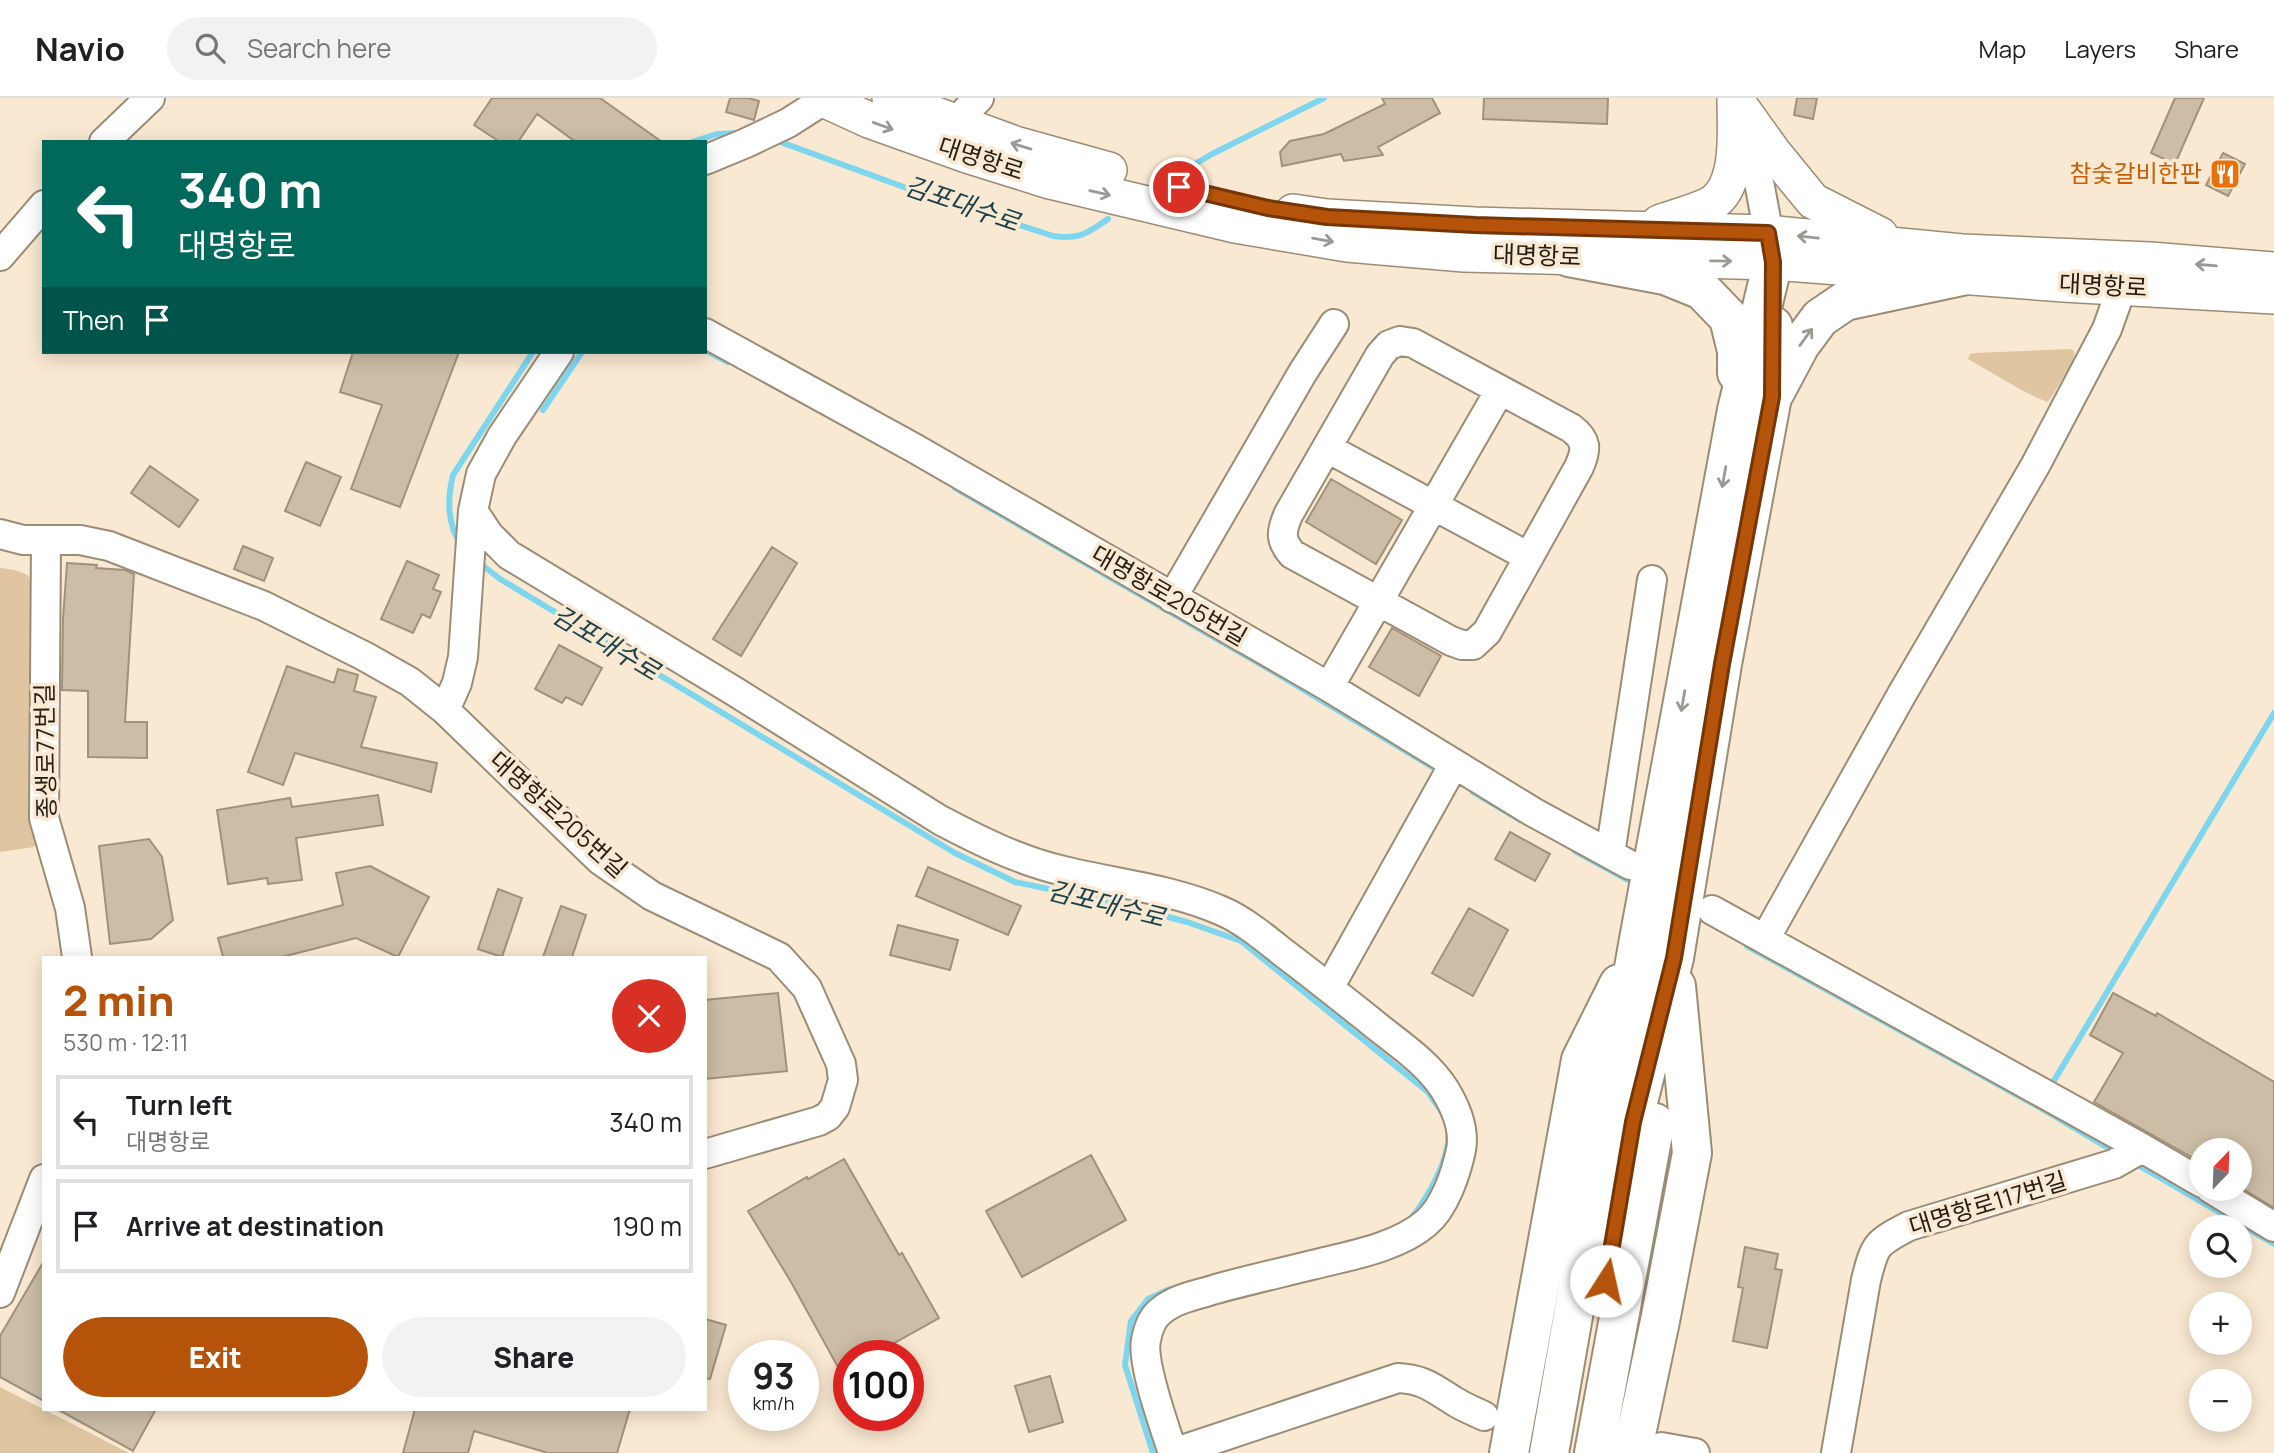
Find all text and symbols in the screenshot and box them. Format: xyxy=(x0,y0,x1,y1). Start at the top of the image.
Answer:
search box xyxy=(167,17,657,80)
text: Navio xyxy=(35,26,125,71)
icon: search xyxy=(191,29,229,67)
text: Search here xyxy=(247,30,391,66)
text: Map xyxy=(1979,32,2026,65)
text: Layers xyxy=(2064,32,2136,65)
text: Share xyxy=(2174,32,2239,65)
one-way arrow xyxy=(872,120,894,133)
street label: 대명항로 xyxy=(934,128,1029,187)
one-way arrow xyxy=(1010,138,1032,151)
text: 340 m xyxy=(178,156,322,223)
place label: 참숯갈비한판 xyxy=(2070,156,2202,189)
pin xyxy=(1149,157,1209,217)
restaurant icon: 참숯갈비한판 xyxy=(2208,157,2242,191)
water label: 김포대수로 xyxy=(900,167,1026,240)
icon: left xyxy=(63,168,154,259)
icon: arrive xyxy=(1160,168,1198,206)
one-way arrow xyxy=(1088,187,1111,200)
text: 대명항로 xyxy=(178,223,296,267)
one-way arrow xyxy=(1797,230,1820,243)
one-way arrow xyxy=(1311,234,1334,247)
street label: 대명항로 xyxy=(1492,236,1582,273)
one-way arrow xyxy=(1709,254,1732,267)
one-way arrow xyxy=(2195,258,2218,271)
street label: 대명항로 xyxy=(2058,266,2148,303)
icon: arrive xyxy=(138,301,176,339)
text: Then xyxy=(63,302,124,338)
one-way arrow xyxy=(1798,328,1813,347)
one-way arrow xyxy=(1717,465,1731,488)
street label: 대명항로205번길 xyxy=(1086,537,1254,653)
water label: 김포대수로 xyxy=(546,596,668,689)
street label: 종생로77번길 xyxy=(27,683,62,819)
one-way arrow xyxy=(1676,689,1689,712)
street label: 대명항로205번길 xyxy=(483,743,635,885)
water label: 김포대수로 xyxy=(1044,871,1170,935)
text: 2 min xyxy=(63,971,174,1029)
button: close xyxy=(612,979,686,1053)
text: 530 m · 12:11 xyxy=(63,1026,188,1058)
text: Turn left xyxy=(126,1087,233,1123)
icon: left xyxy=(67,1103,105,1141)
text: 340 m xyxy=(609,1104,682,1140)
text: 대명항로 xyxy=(126,1125,211,1157)
north arrow xyxy=(2189,1138,2252,1200)
map controls xyxy=(2189,1138,2252,1432)
street label: 대명항로117번길 xyxy=(1905,1163,2070,1242)
icon: arrive xyxy=(67,1207,105,1245)
text: Arrive at destination xyxy=(126,1208,384,1244)
text: 190 m xyxy=(613,1208,682,1244)
button: search xyxy=(2189,1215,2252,1278)
position arrow xyxy=(1569,1244,1643,1318)
button: + xyxy=(2189,1292,2252,1355)
button: Exit xyxy=(63,1317,368,1397)
button: Share xyxy=(382,1317,686,1397)
speed limit sign: 100 xyxy=(833,1340,924,1431)
text: 93 xyxy=(752,1352,795,1400)
button: − xyxy=(2189,1369,2252,1432)
text: km/h xyxy=(753,1391,794,1415)

